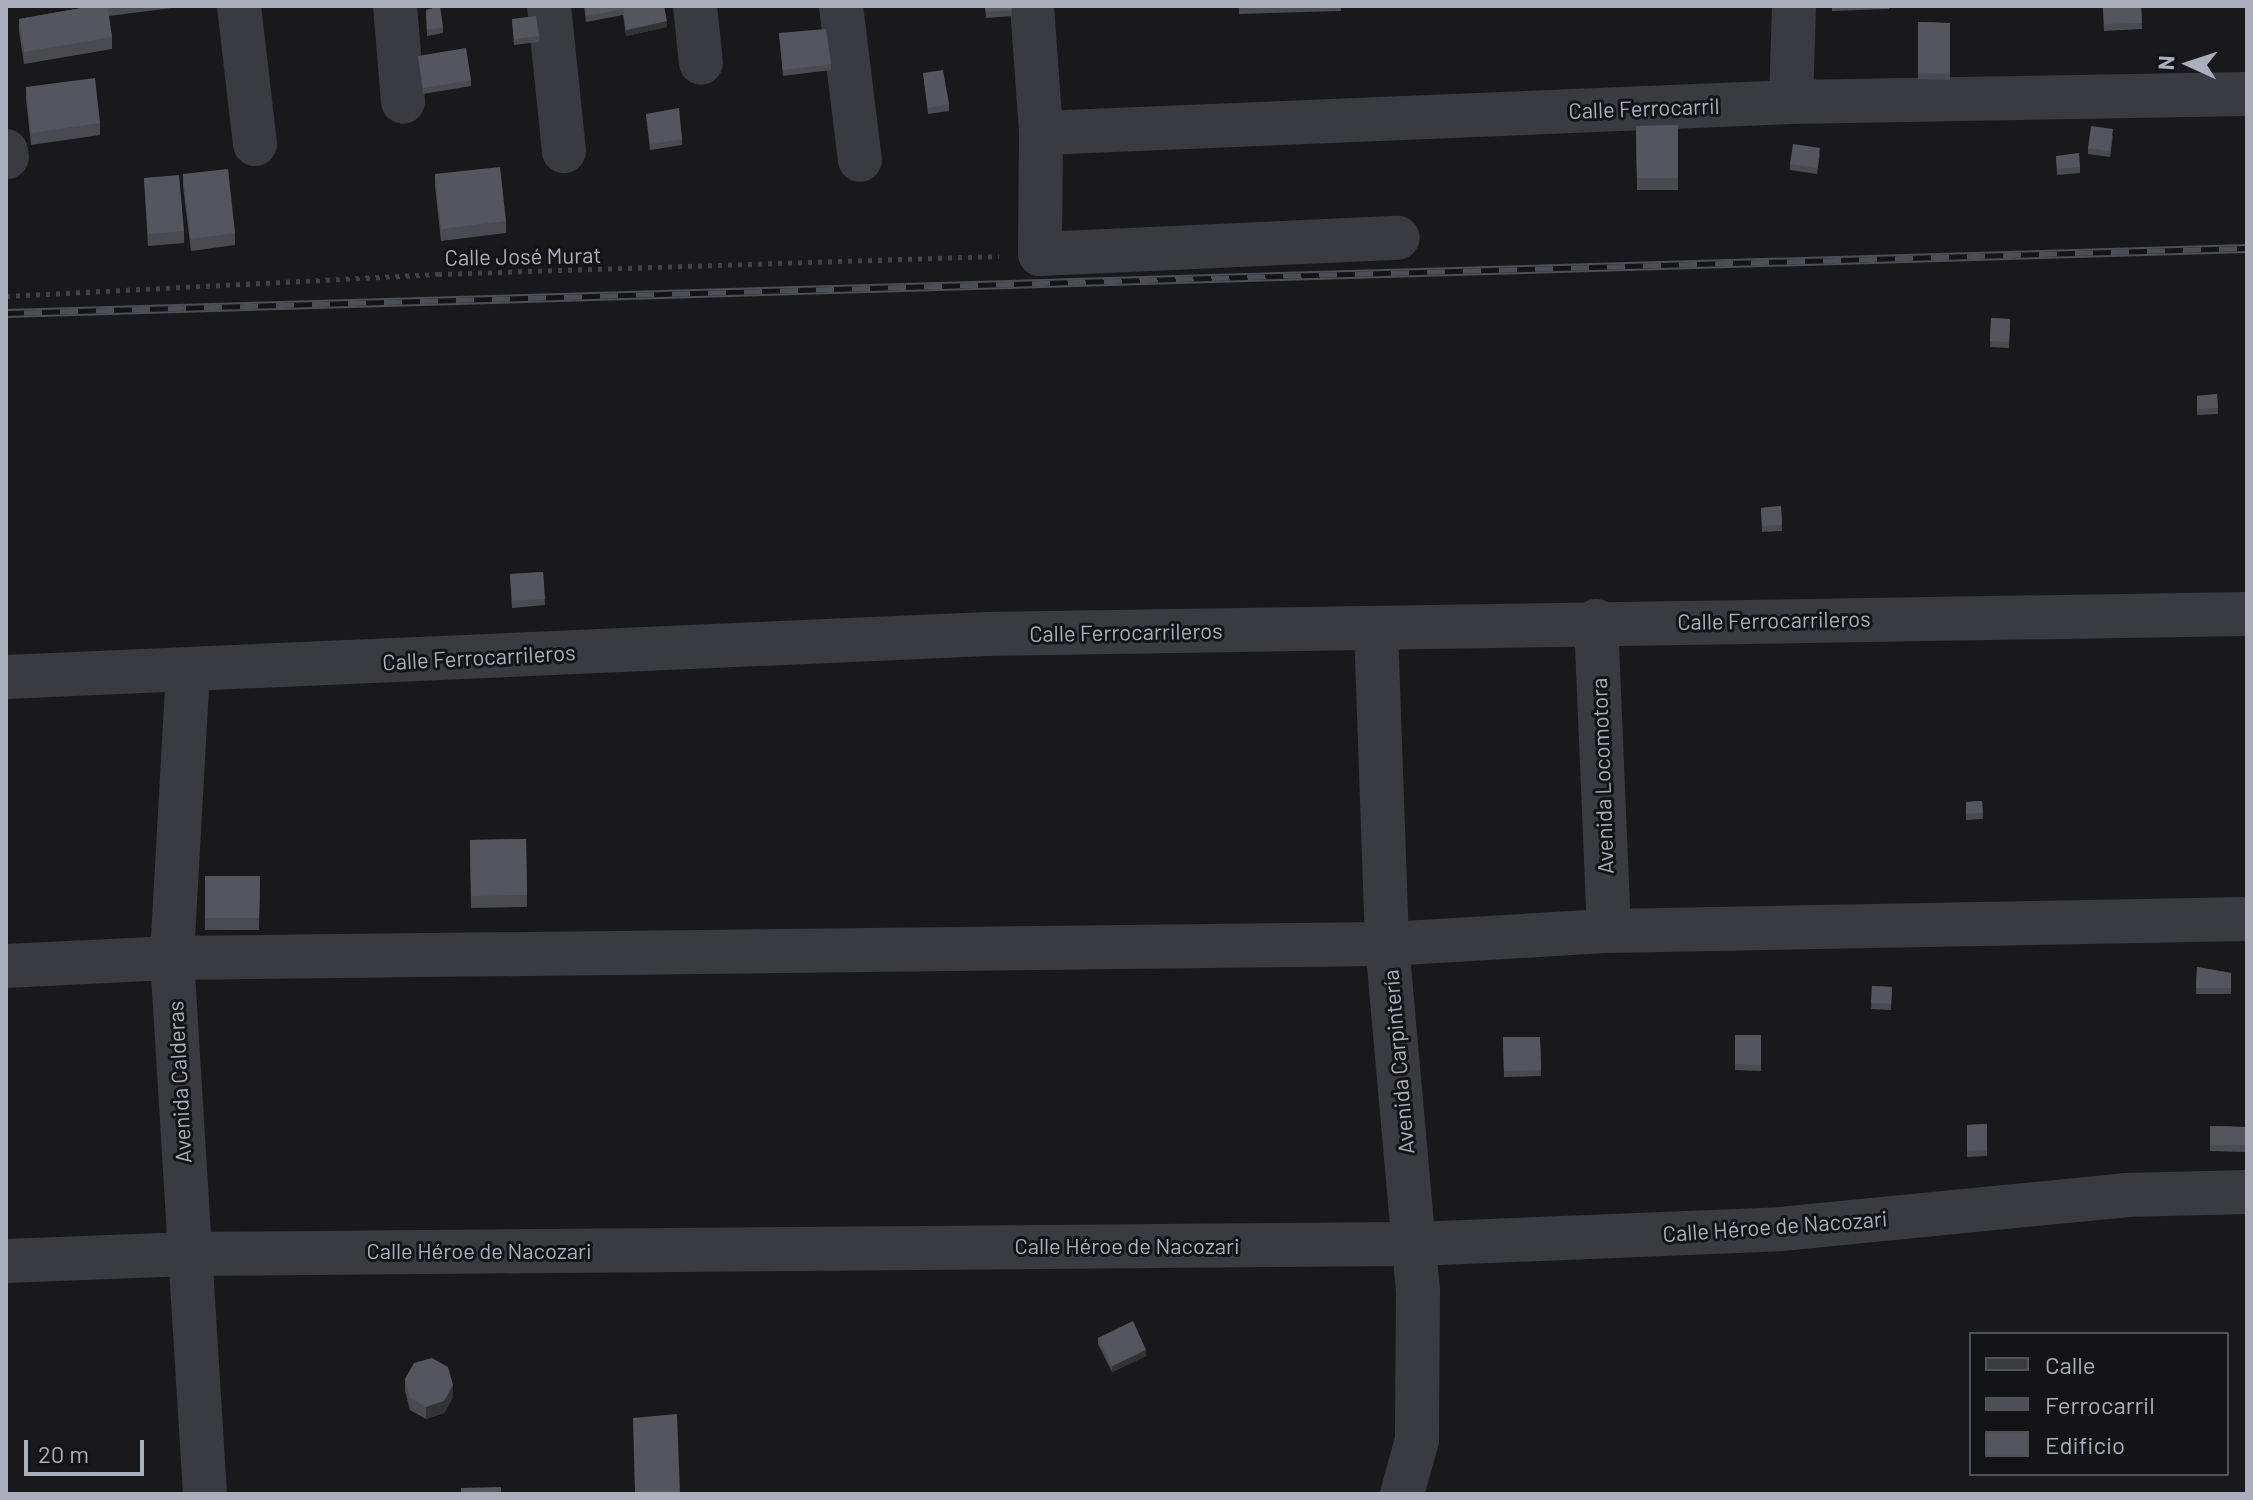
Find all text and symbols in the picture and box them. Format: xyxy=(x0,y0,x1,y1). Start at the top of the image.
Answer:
north arrow xyxy=(2149,24,2229,104)
text: N xyxy=(2152,55,2178,71)
street label: Calle Ferrocarril xyxy=(1568,92,1720,124)
street label: Calle José Murat xyxy=(444,241,602,271)
street label: Calle Ferrocarrileros xyxy=(1677,605,1871,635)
street label: Calle Ferrocarrileros xyxy=(1029,617,1223,647)
street label: Calle Ferrocarrileros xyxy=(382,639,576,675)
street label: Avenida Locomotora xyxy=(1585,677,1619,875)
street label: Avenida Carpintería xyxy=(1377,969,1419,1155)
street label: Avenida Calderas xyxy=(162,1000,196,1164)
street label: Calle Héroe de Nacozari xyxy=(1662,1205,1888,1247)
street label: Calle Héroe de Nacozari xyxy=(1014,1233,1240,1259)
street label: Calle Héroe de Nacozari xyxy=(366,1238,592,1264)
legend xyxy=(1969,1332,2229,1476)
text: Calle xyxy=(2045,1350,2096,1379)
text: Ferrocarril xyxy=(2045,1390,2155,1419)
scale bar xyxy=(28,1424,148,1474)
text: Edificio xyxy=(2045,1430,2125,1459)
text: 20 m xyxy=(38,1439,89,1468)

